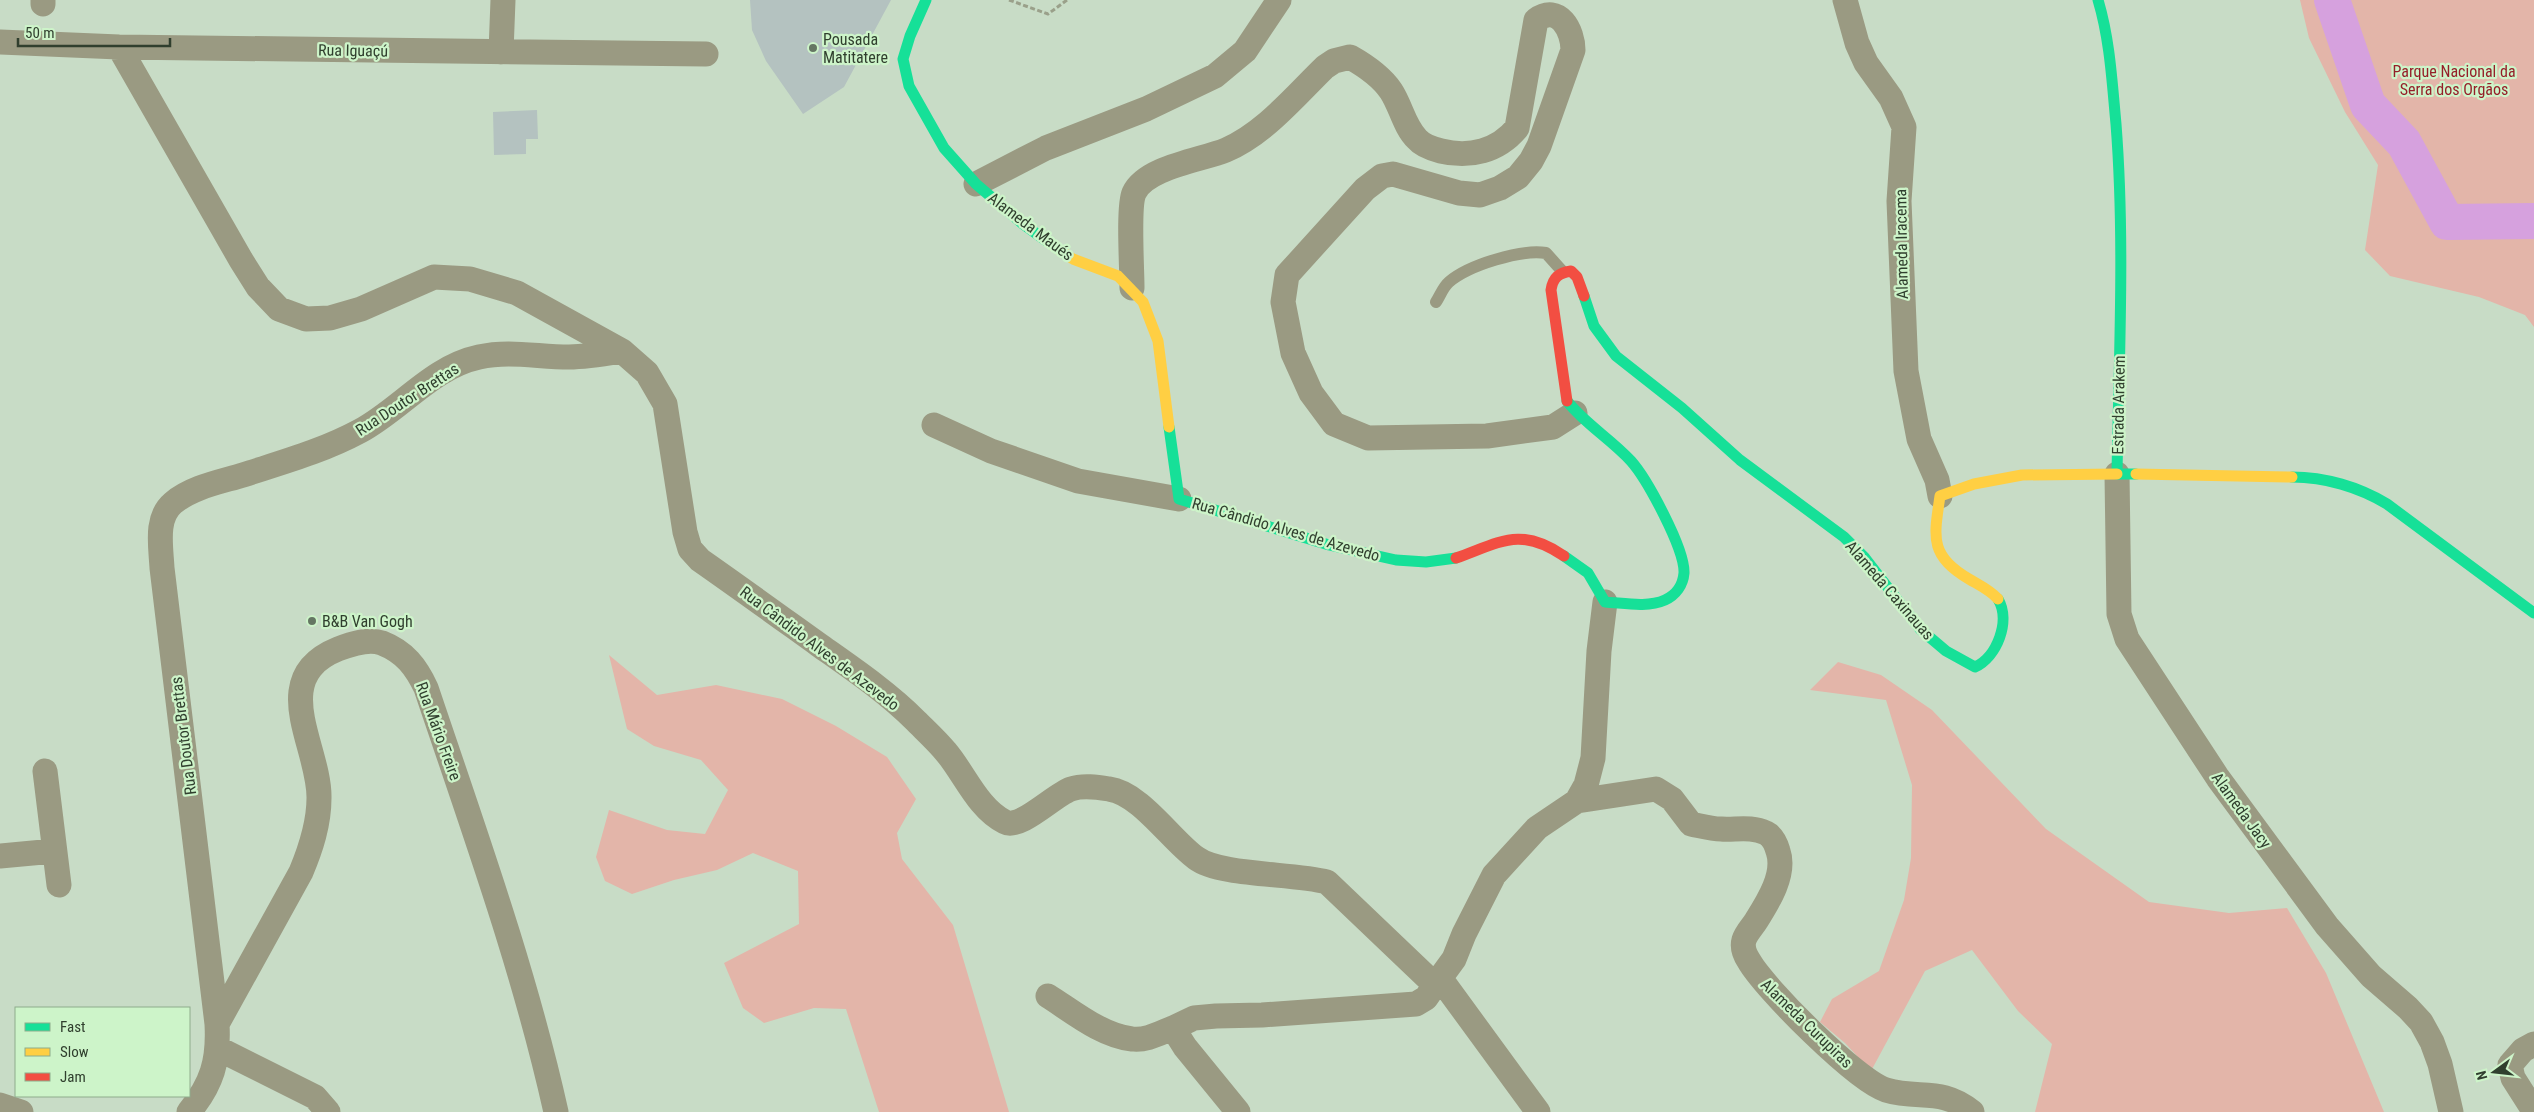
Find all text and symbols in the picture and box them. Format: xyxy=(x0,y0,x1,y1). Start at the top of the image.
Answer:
scale bar xyxy=(18,15,170,47)
text: 50 m xyxy=(25,24,55,42)
place label: Pousada Matitatere xyxy=(823,30,888,67)
street label: Rua Iguaçú xyxy=(318,40,388,61)
marker: Pousada Matitatere xyxy=(807,42,819,54)
park label: Parque Nacional da Serra dos Orgãos xyxy=(2392,62,2516,99)
street label: Alameda Maués xyxy=(984,188,1077,265)
street label: Alameda Iracema xyxy=(1891,189,1912,299)
street label: Estrada Arakem xyxy=(2108,355,2129,455)
street label: Rua Doutor Brettas xyxy=(352,359,462,440)
street label: Rua Cândido Alves de Azevedo xyxy=(1190,494,1382,565)
street label: Alameda Caxinauas xyxy=(1841,537,1938,644)
street label: Rua Cândido Alves de Azevedo xyxy=(736,582,903,714)
place label: B&B Van Gogh xyxy=(322,612,413,631)
marker: B&B Van Gogh xyxy=(306,615,318,627)
street label: Rua Doutor Brettas xyxy=(167,676,200,796)
street label: Rua Mário Freire xyxy=(412,679,465,783)
street label: Alameda Jacy xyxy=(2208,769,2276,852)
street label: Alameda Curupiras xyxy=(1757,975,1856,1072)
legend xyxy=(15,1007,190,1097)
text: Fast xyxy=(60,1018,85,1036)
text: Slow xyxy=(60,1043,89,1061)
north arrow xyxy=(2469,1047,2519,1097)
text: Jam xyxy=(60,1068,86,1086)
text: N xyxy=(2473,1069,2490,1082)

